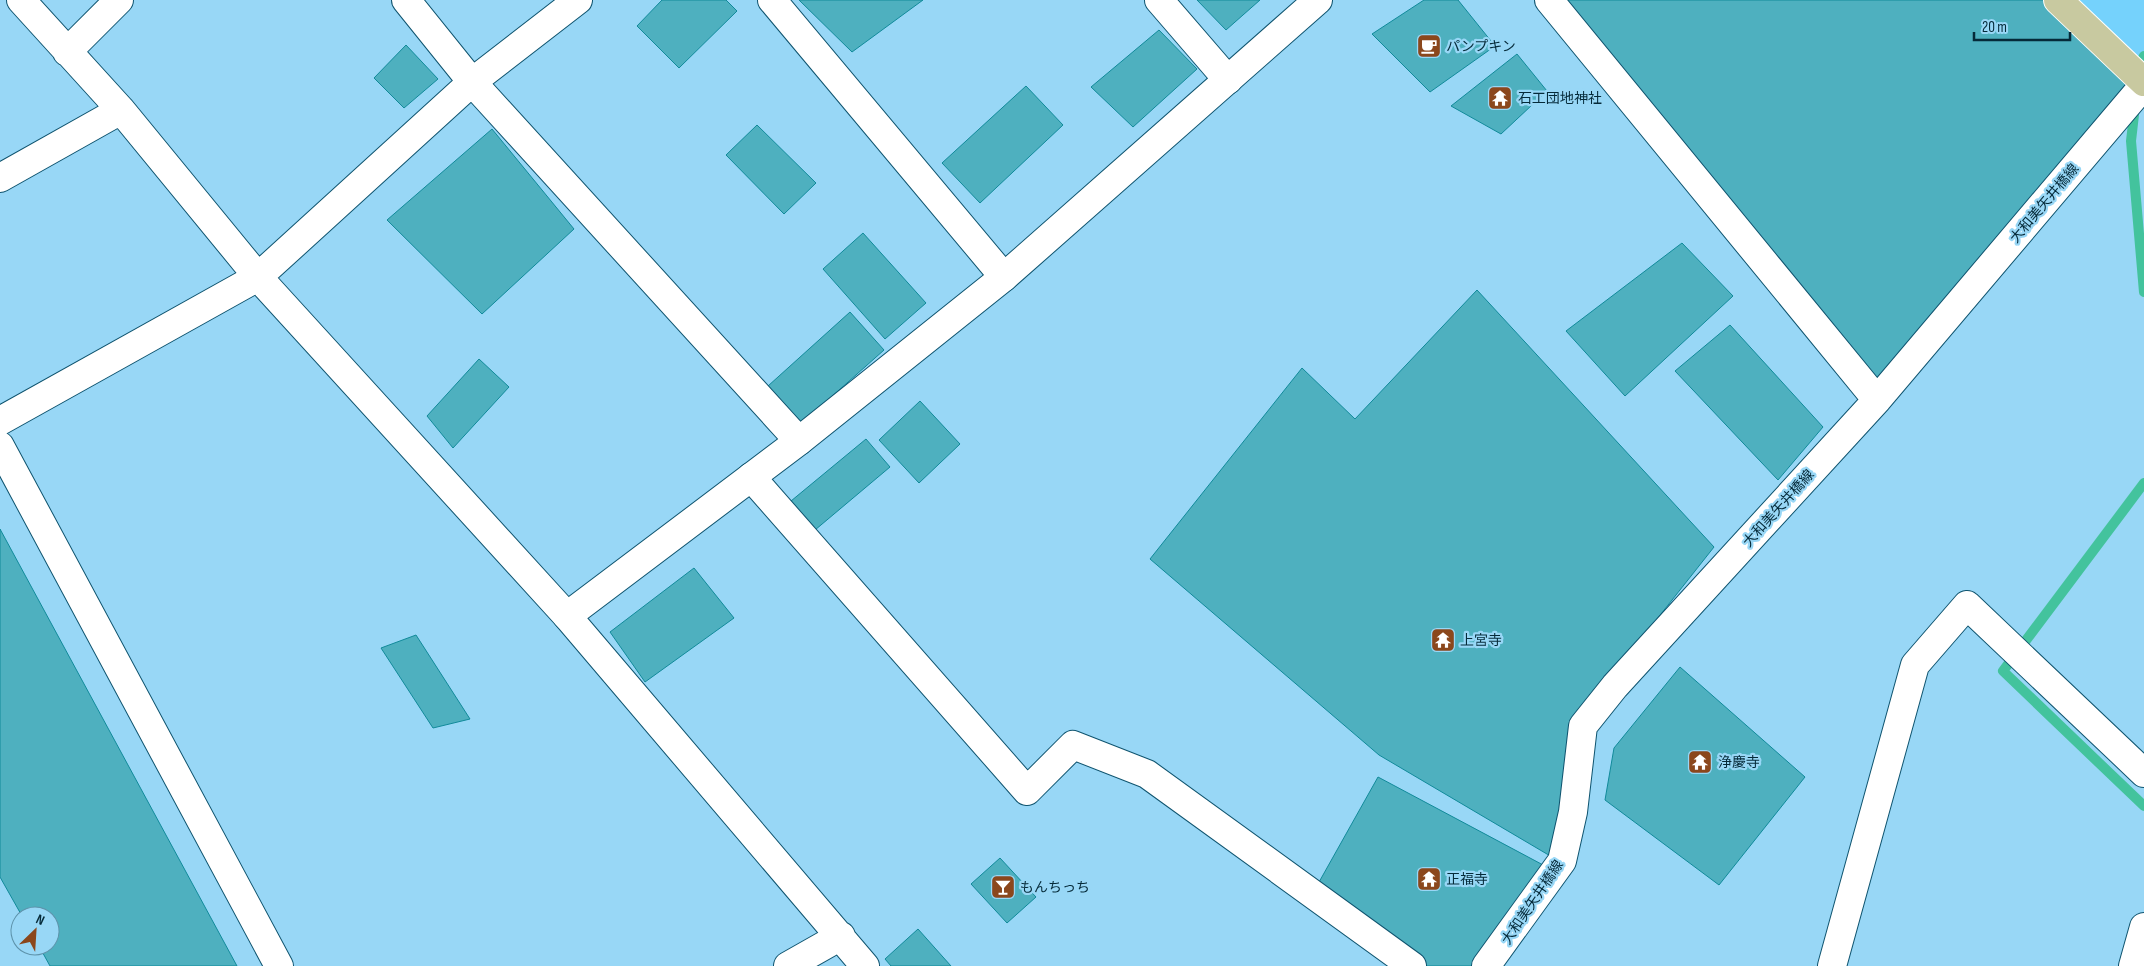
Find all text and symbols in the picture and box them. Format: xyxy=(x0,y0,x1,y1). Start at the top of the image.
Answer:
scale bar xyxy=(1974,10,2070,42)
text: 20 m xyxy=(1982,18,2007,37)
cafe icon: パンプキン xyxy=(1416,33,1442,59)
place label: パンプキン xyxy=(1446,38,1516,55)
temple icon: 石工団地神社 xyxy=(1487,85,1513,111)
place label: 石工団地神社 xyxy=(1518,90,1602,107)
street label: 大和美矢井橋線 xyxy=(2006,160,2082,246)
street label: 大和美矢井橋線 xyxy=(1739,466,1817,550)
temple icon: 上宮寺 xyxy=(1430,627,1456,653)
place label: 上宮寺 xyxy=(1460,632,1502,649)
temple icon: 浄慶寺 xyxy=(1687,749,1713,775)
place label: 浄慶寺 xyxy=(1718,754,1760,771)
street label: 大和美矢井橋線 xyxy=(1498,857,1567,948)
temple icon: 正福寺 xyxy=(1416,866,1442,892)
place label: 正福寺 xyxy=(1446,871,1488,888)
bar icon: もんちっち xyxy=(990,874,1016,900)
place label: もんちっち xyxy=(1020,879,1090,896)
north arrow xyxy=(10,906,60,956)
text: N xyxy=(33,910,47,929)

